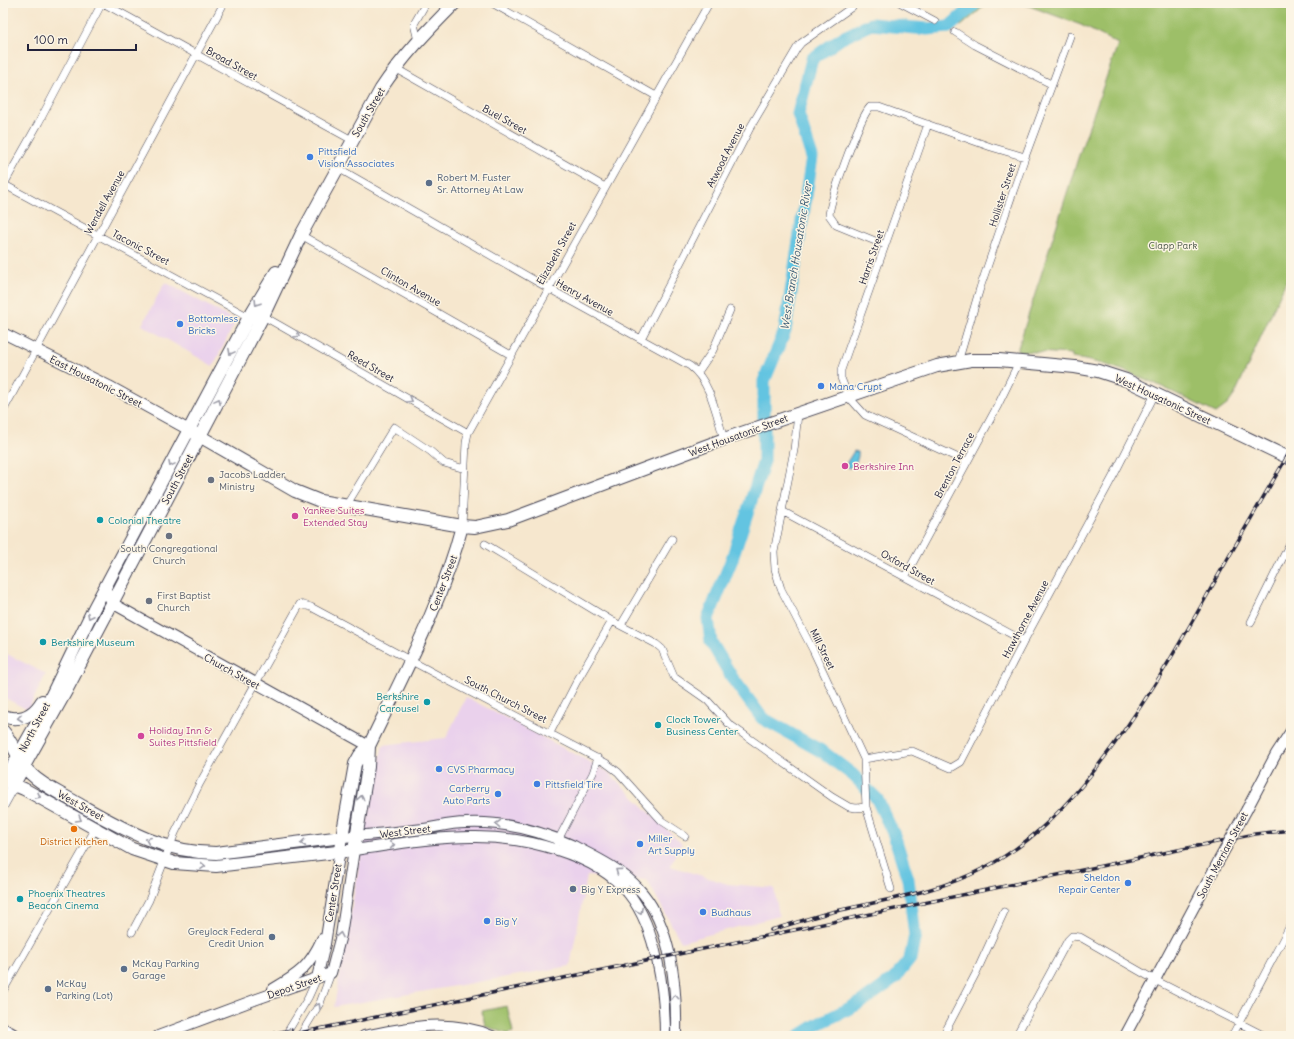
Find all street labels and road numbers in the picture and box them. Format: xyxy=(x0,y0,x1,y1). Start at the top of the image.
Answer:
street label: Broad Street xyxy=(204,44,260,83)
street label: South Street xyxy=(349,85,388,139)
street label: Buel Street xyxy=(480,102,530,137)
street label: Atwood Avenue xyxy=(704,121,747,190)
street label: Hollister Street xyxy=(986,161,1019,228)
street label: Wendell Avenue xyxy=(81,168,127,237)
street label: Elizabeth Street xyxy=(534,219,579,287)
street label: Taconic Street xyxy=(110,227,172,268)
street label: Harris Street xyxy=(856,228,887,286)
street label: Clinton Avenue xyxy=(378,264,443,309)
street label: Henry Avenue xyxy=(554,276,616,319)
street label: Reed Street xyxy=(345,348,397,385)
street label: East Housatonic Street xyxy=(47,353,145,411)
street label: West Housatonic Street xyxy=(1113,371,1213,428)
street label: West Housatonic Street xyxy=(687,411,790,459)
street label: Brenton Terrace xyxy=(932,430,977,500)
street label: South Street xyxy=(159,451,196,507)
street label: Oxford Street xyxy=(878,547,938,588)
street label: Center Street xyxy=(427,553,460,613)
street label: Hawthorne Avenue xyxy=(999,578,1052,661)
street label: Mill Street xyxy=(807,627,838,672)
street label: Church Street xyxy=(201,651,263,692)
street label: South Church Street xyxy=(462,673,550,726)
street label: North Street xyxy=(16,699,53,754)
street label: West Street xyxy=(55,787,107,824)
street label: South Merriam Street xyxy=(1194,809,1251,901)
street label: West Street xyxy=(379,822,432,841)
street label: Center Street xyxy=(322,862,345,923)
street label: Depot Street xyxy=(265,971,323,1002)

